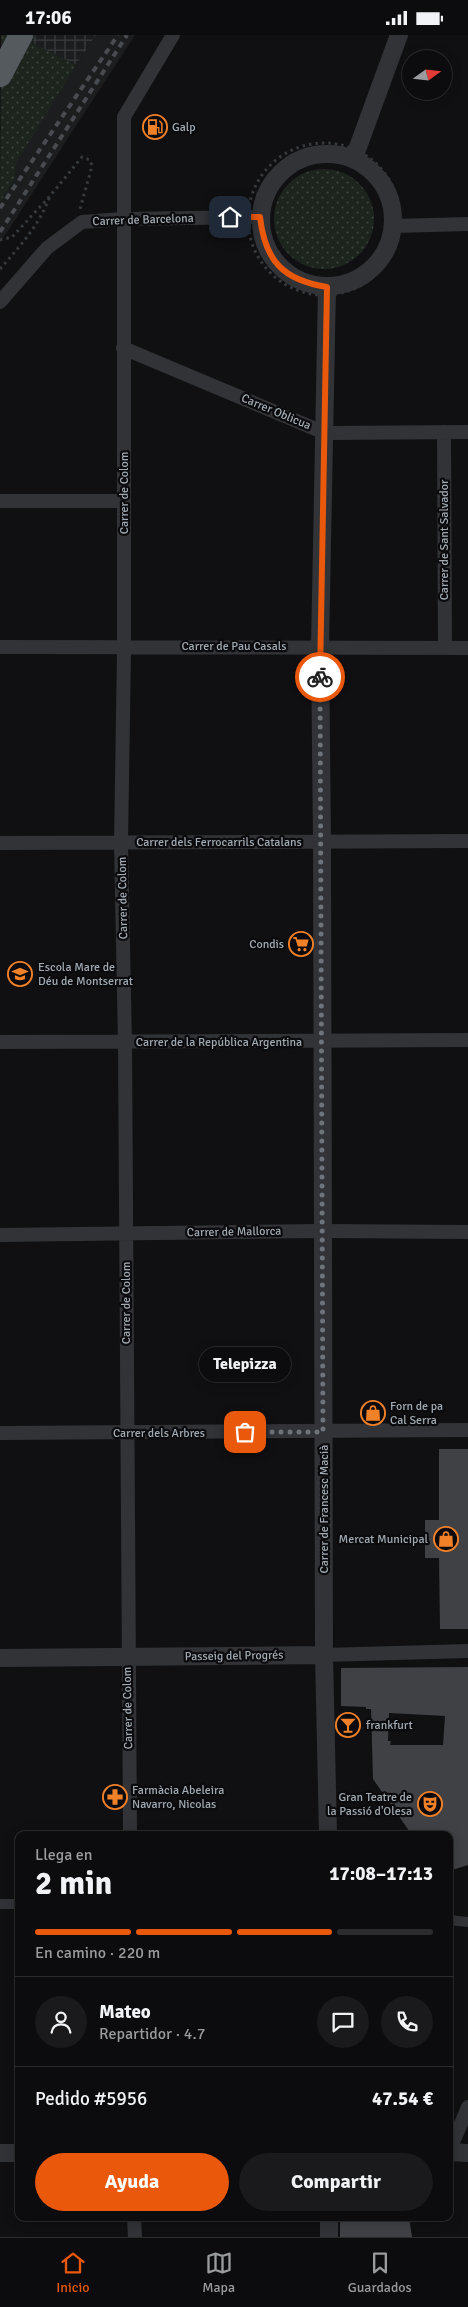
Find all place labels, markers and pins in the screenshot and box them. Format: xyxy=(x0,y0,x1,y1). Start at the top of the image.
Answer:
fuel station icon: Galp xyxy=(142,114,168,140)
place label: Galp xyxy=(172,120,196,135)
pin xyxy=(209,196,251,238)
supermarket icon: Condis xyxy=(288,931,314,957)
place label: Condis xyxy=(249,937,284,952)
place label: Escola Mare de Déu de Montserrat xyxy=(38,960,133,989)
school or university icon: Escola Mare de Déu de Montserrat xyxy=(7,961,33,987)
callout: Telepizza xyxy=(199,1347,291,1382)
place label: Forn de pa Cal Serra xyxy=(390,1399,443,1428)
shop icon: Forn de pa Cal Serra xyxy=(360,1400,386,1426)
pin xyxy=(224,1411,266,1453)
shop icon: Mercat Municipal xyxy=(433,1526,459,1552)
place label: Mercat Municipal xyxy=(339,1532,428,1547)
bar icon: frankfurt xyxy=(335,1712,361,1738)
place label: frankfurt xyxy=(366,1718,413,1733)
place label: Farmàcia Abeleira Navarro, Nicolas xyxy=(132,1783,224,1812)
pharmacy icon: Farmàcia Abeleira Navarro, Nicolas xyxy=(102,1784,128,1810)
place label: Gran Teatre de la Passió d'Olesa xyxy=(327,1790,412,1819)
theatre icon: Gran Teatre de la Passió d'Olesa xyxy=(417,1791,443,1817)

